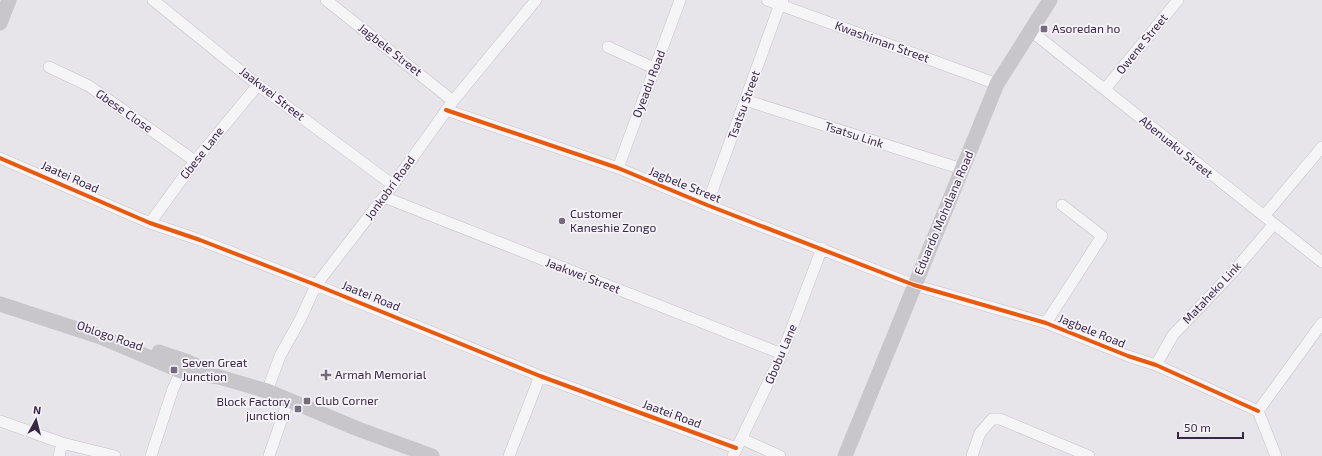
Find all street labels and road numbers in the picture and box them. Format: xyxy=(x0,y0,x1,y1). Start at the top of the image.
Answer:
street label: Owene Street xyxy=(1113,10,1170,76)
street label: Kwashiman Street xyxy=(833,17,932,65)
street label: Jagbele Street xyxy=(356,20,425,79)
street label: Oyeadu Road xyxy=(629,48,667,119)
street label: Jaakwei Street xyxy=(237,63,308,123)
street label: Tsatsu Street xyxy=(724,68,762,141)
street label: Gbese Close xyxy=(94,86,156,135)
street label: Abenuaku Street xyxy=(1137,112,1216,180)
street label: Tsatsu Link xyxy=(823,118,885,150)
street label: Gbese Lane xyxy=(177,124,226,181)
street label: Eduardo Mohdlana Road xyxy=(911,149,976,277)
street label: Jonkobri Road xyxy=(361,153,417,222)
street label: Jaatei Road xyxy=(39,157,101,195)
street label: Jagbele Street xyxy=(647,163,724,205)
street label: Jaakwei Street xyxy=(544,254,623,296)
street label: Mataheko Link xyxy=(1179,259,1243,326)
street label: Jaatei Road xyxy=(340,277,403,313)
street label: Jagbele Road xyxy=(1057,310,1128,350)
street label: Oblogo Road xyxy=(75,317,145,353)
street label: Gbobu Lane xyxy=(761,322,799,386)
street label: Jaatei Road xyxy=(641,396,704,430)

